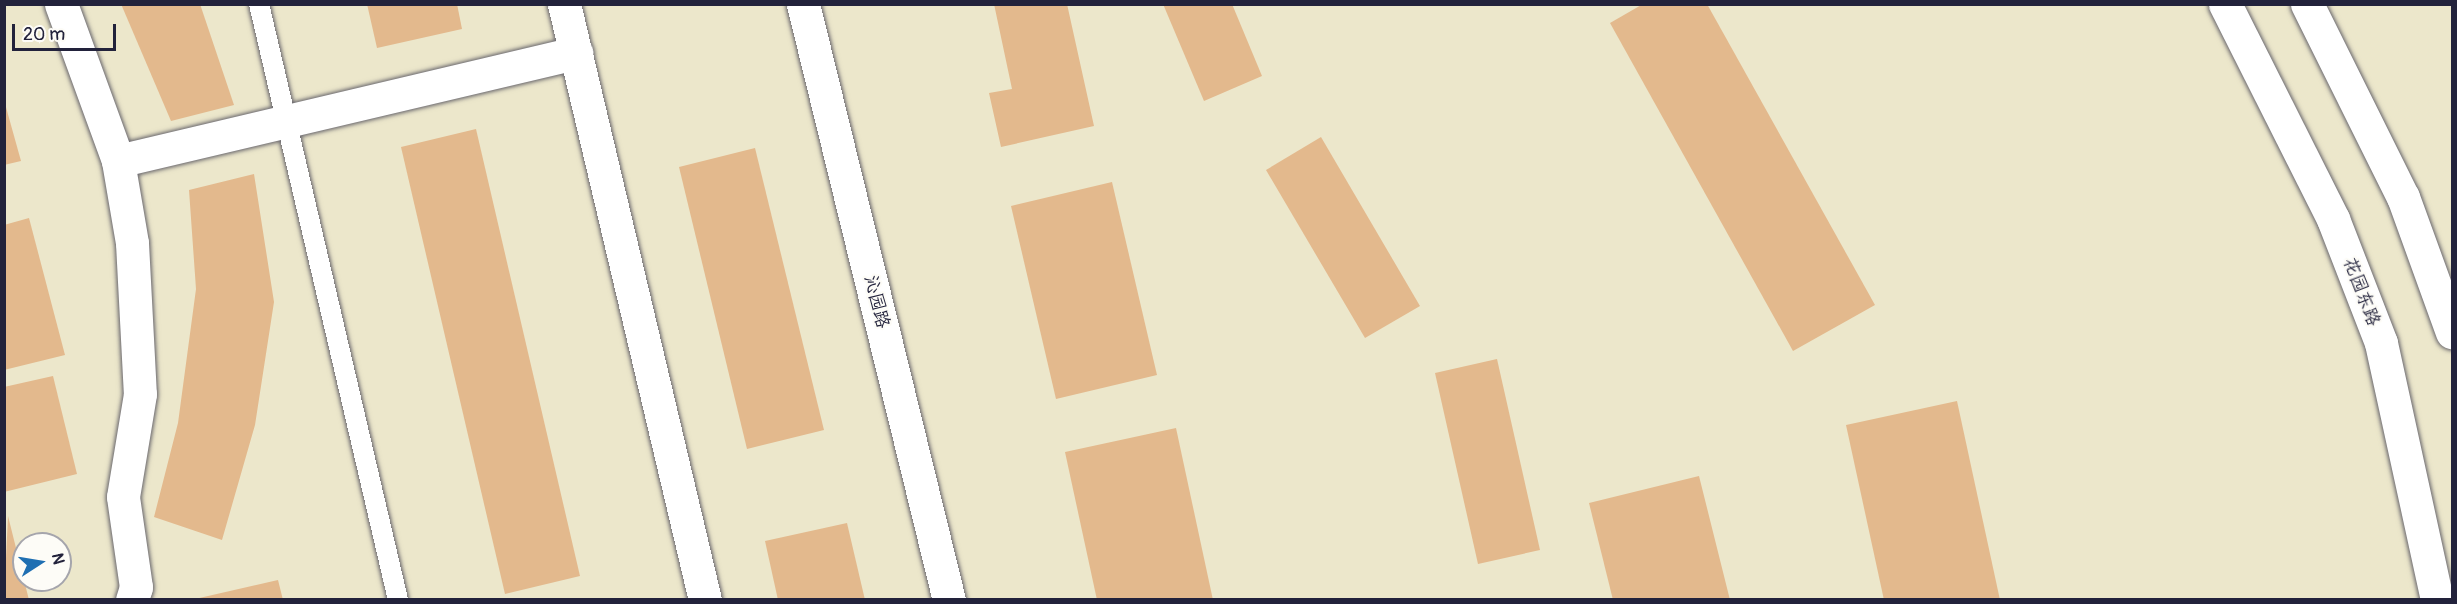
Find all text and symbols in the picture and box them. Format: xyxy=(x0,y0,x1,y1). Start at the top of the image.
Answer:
scale bar xyxy=(15,12,118,50)
text: 20 m xyxy=(23,23,65,46)
street label: 花园东路 xyxy=(2338,255,2384,329)
street label: 沁园路 xyxy=(859,273,893,331)
north arrow xyxy=(12,532,72,592)
text: N xyxy=(47,551,69,566)

